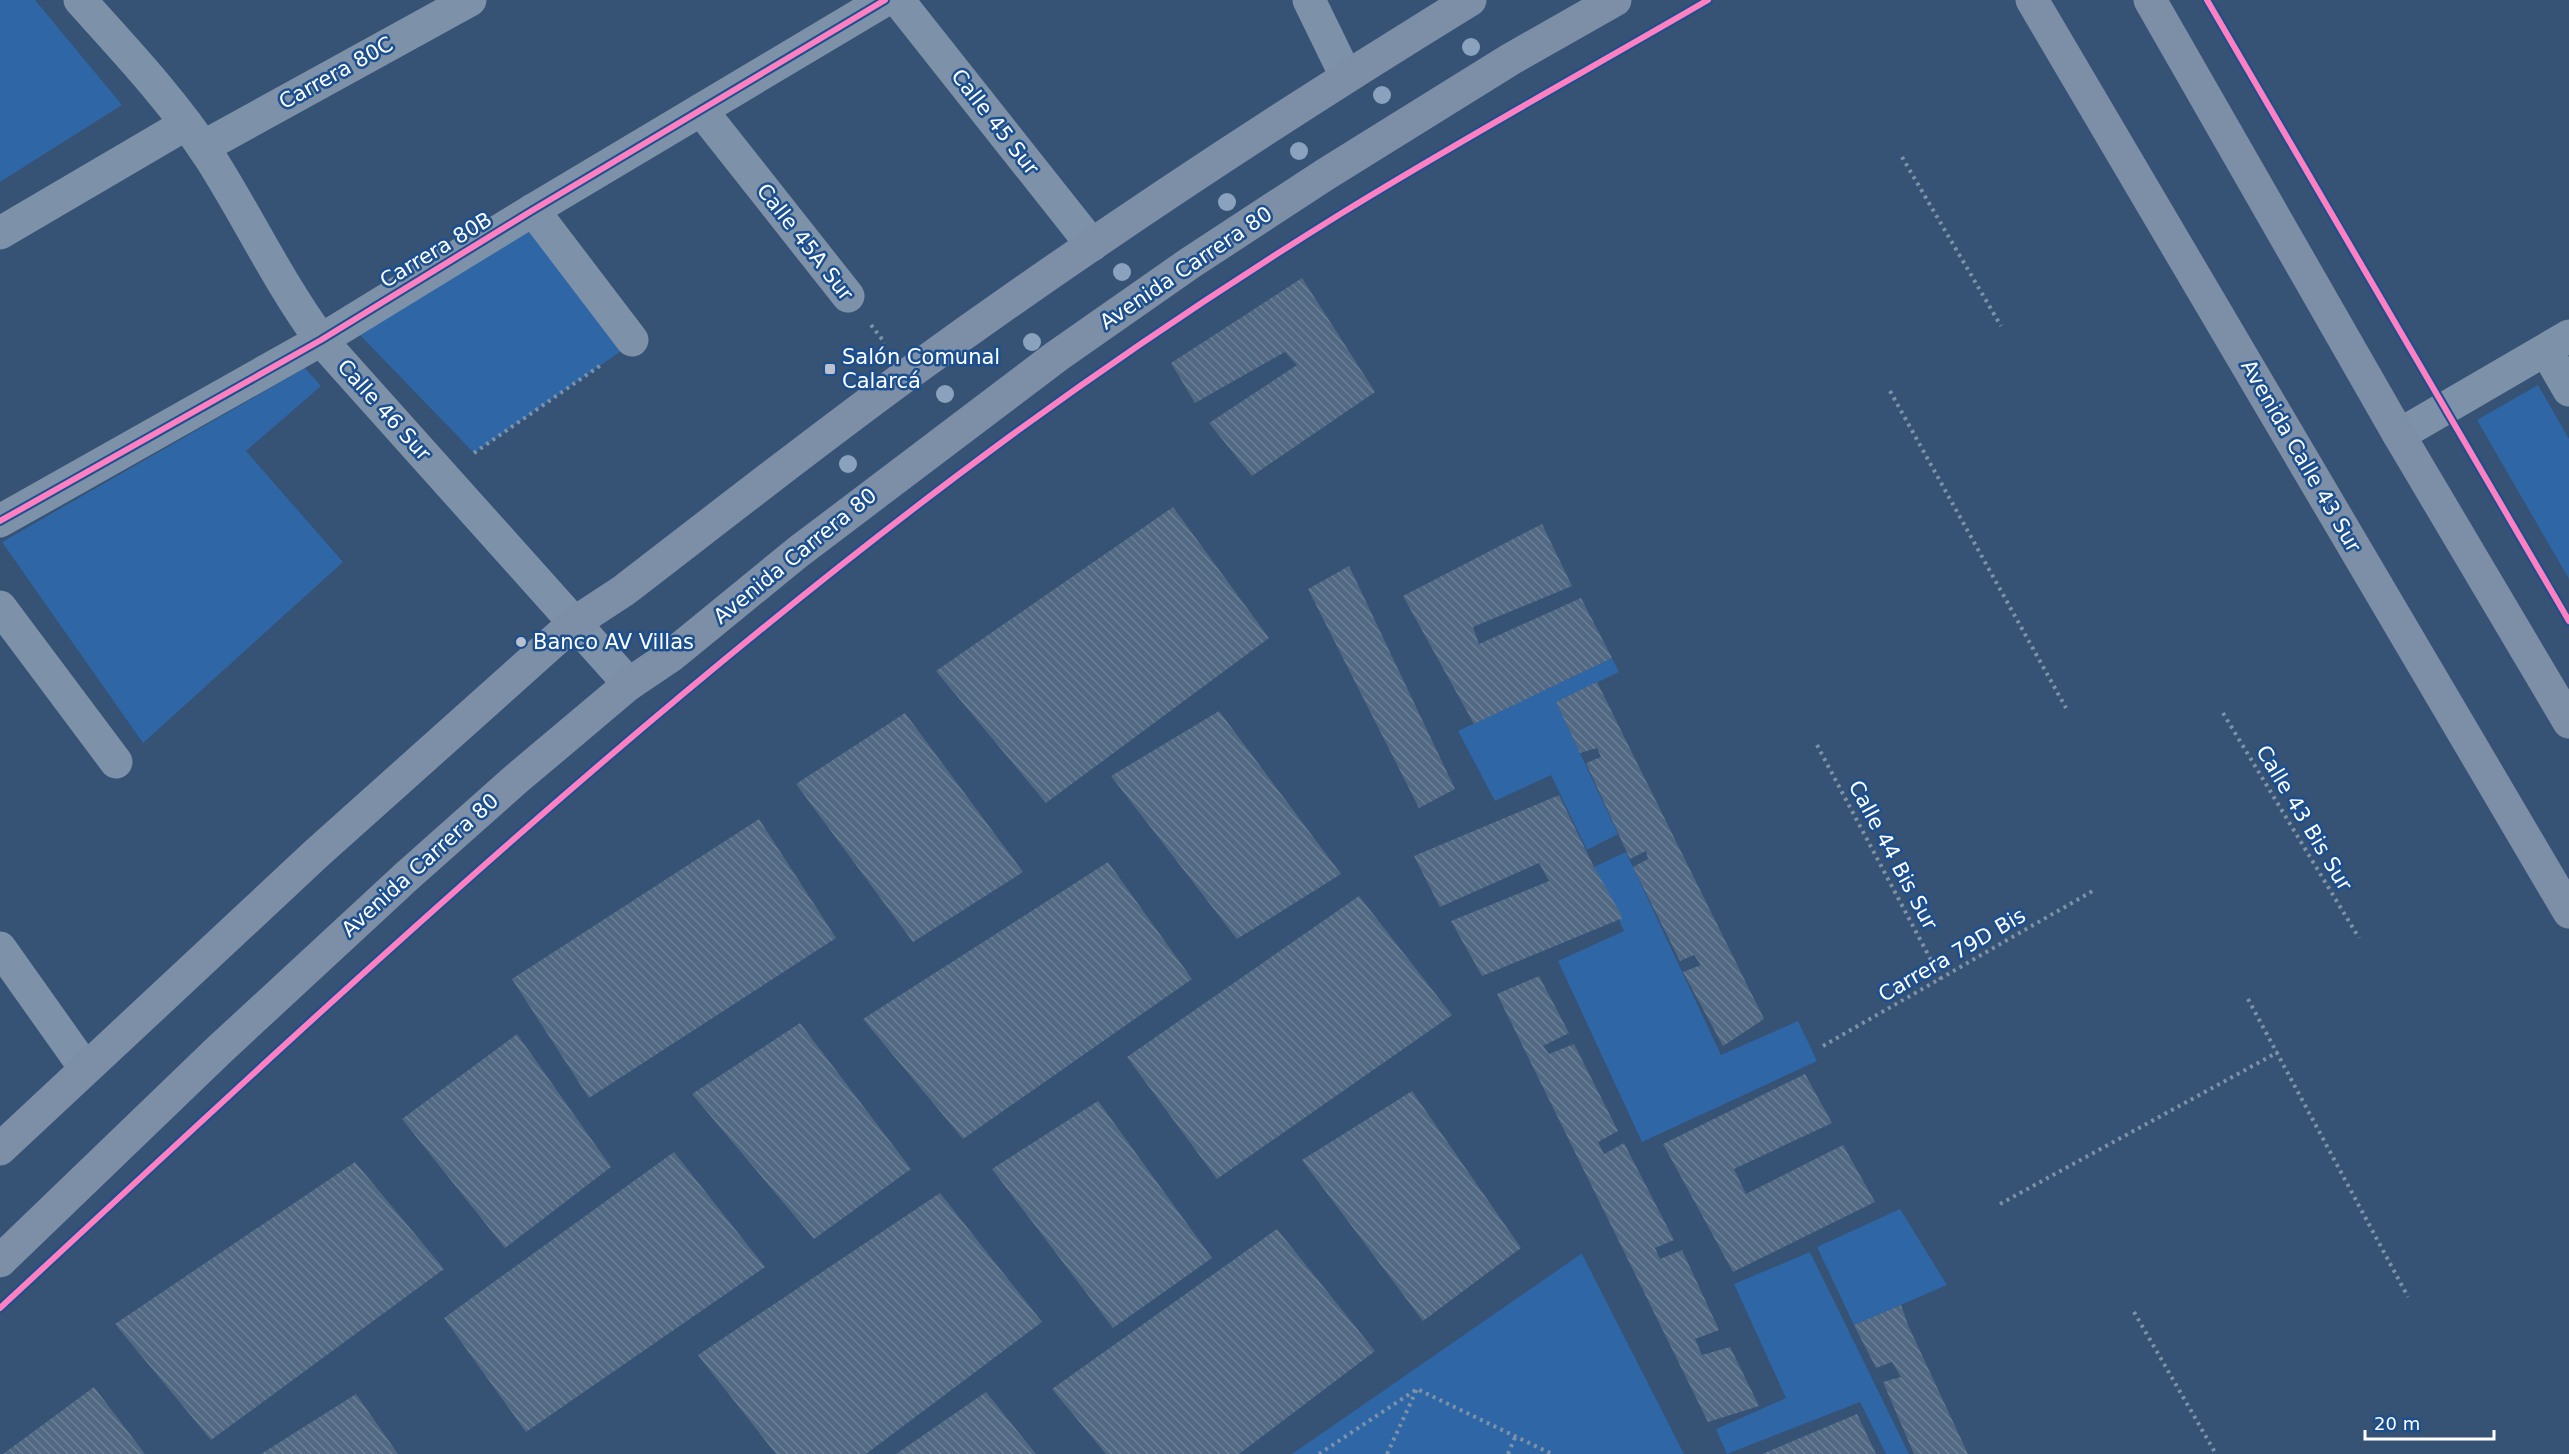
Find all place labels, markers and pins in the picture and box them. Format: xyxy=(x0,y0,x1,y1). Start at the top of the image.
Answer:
place label: Salón Comunal Calarcá xyxy=(842,345,1000,393)
marker: Salón Comunal Calarcá xyxy=(823,362,837,376)
place label: Banco AV Villas xyxy=(533,630,694,654)
marker: Banco AV Villas xyxy=(514,635,528,649)

